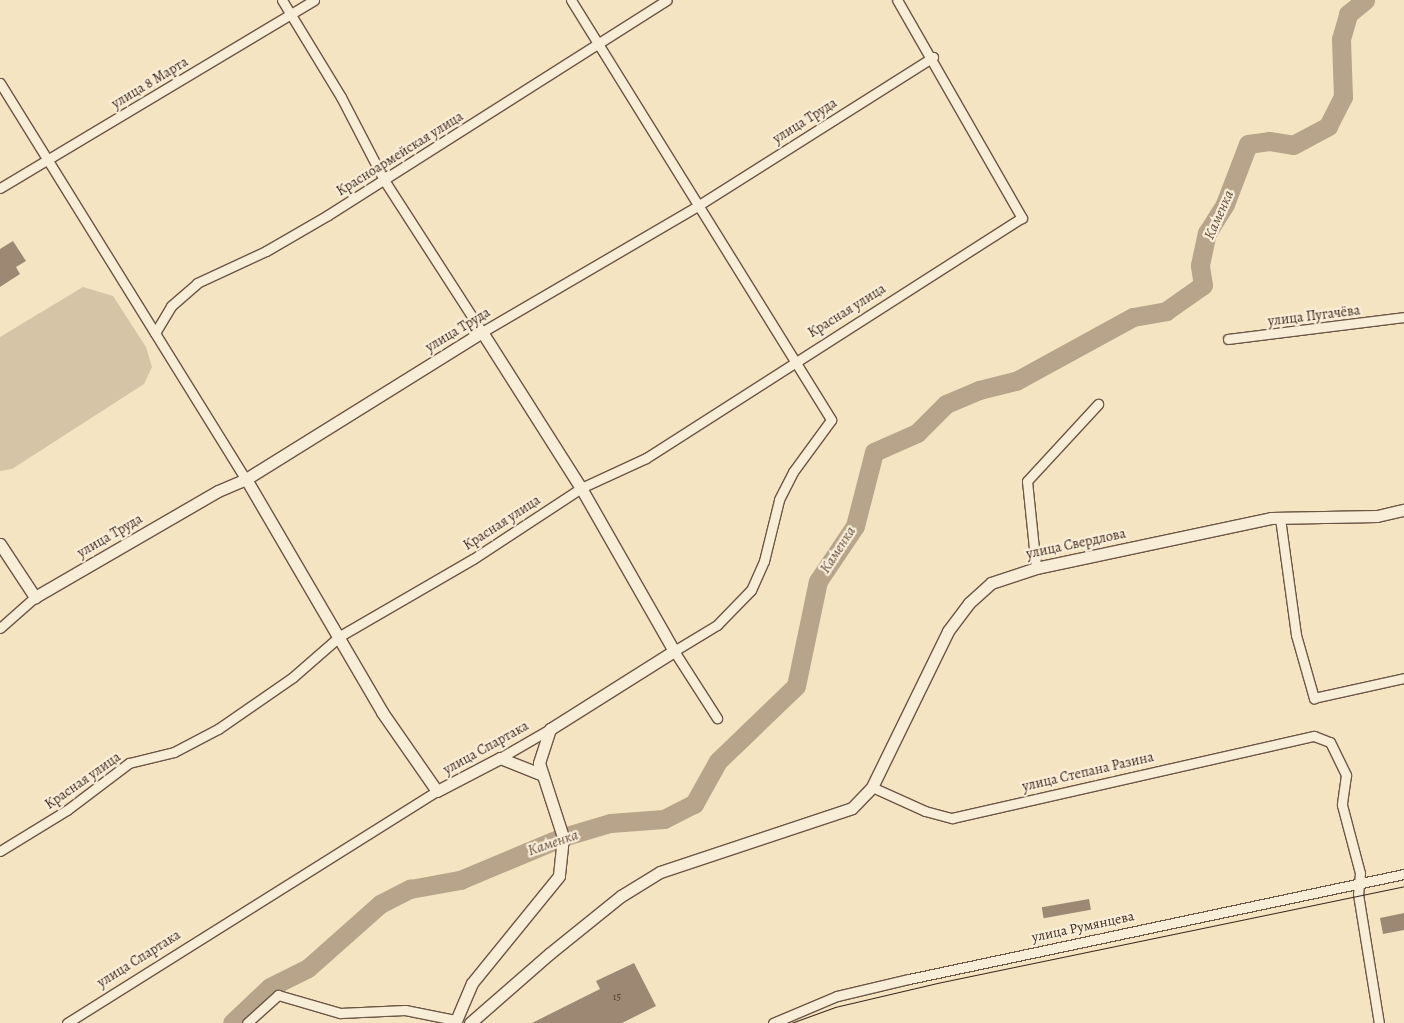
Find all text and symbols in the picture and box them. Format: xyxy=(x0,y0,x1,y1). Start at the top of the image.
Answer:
street label: улица 8 Марта xyxy=(109,54,191,112)
street label: улица Труда xyxy=(770,95,840,147)
street label: Красноармейская улица xyxy=(334,108,466,200)
water label: Каменка xyxy=(1200,188,1238,242)
street label: Красная улица xyxy=(805,280,889,342)
street label: улица Пугачёва xyxy=(1267,302,1361,330)
street label: улица Труда xyxy=(423,304,493,356)
street label: Красная улица xyxy=(460,492,544,554)
street label: улица Труда xyxy=(74,511,146,561)
water label: Каменка xyxy=(816,523,860,577)
street label: улица Свердлова xyxy=(1025,525,1127,563)
street label: улица Спартака xyxy=(440,718,532,778)
street label: Красная улица xyxy=(42,749,124,813)
street label: улица Степана Разина xyxy=(1021,749,1155,795)
water label: Каменка xyxy=(525,826,581,860)
street label: улица Румянцева xyxy=(1030,908,1136,946)
street label: улица Спартака xyxy=(94,927,184,991)
house number: 15 xyxy=(613,990,621,1004)

